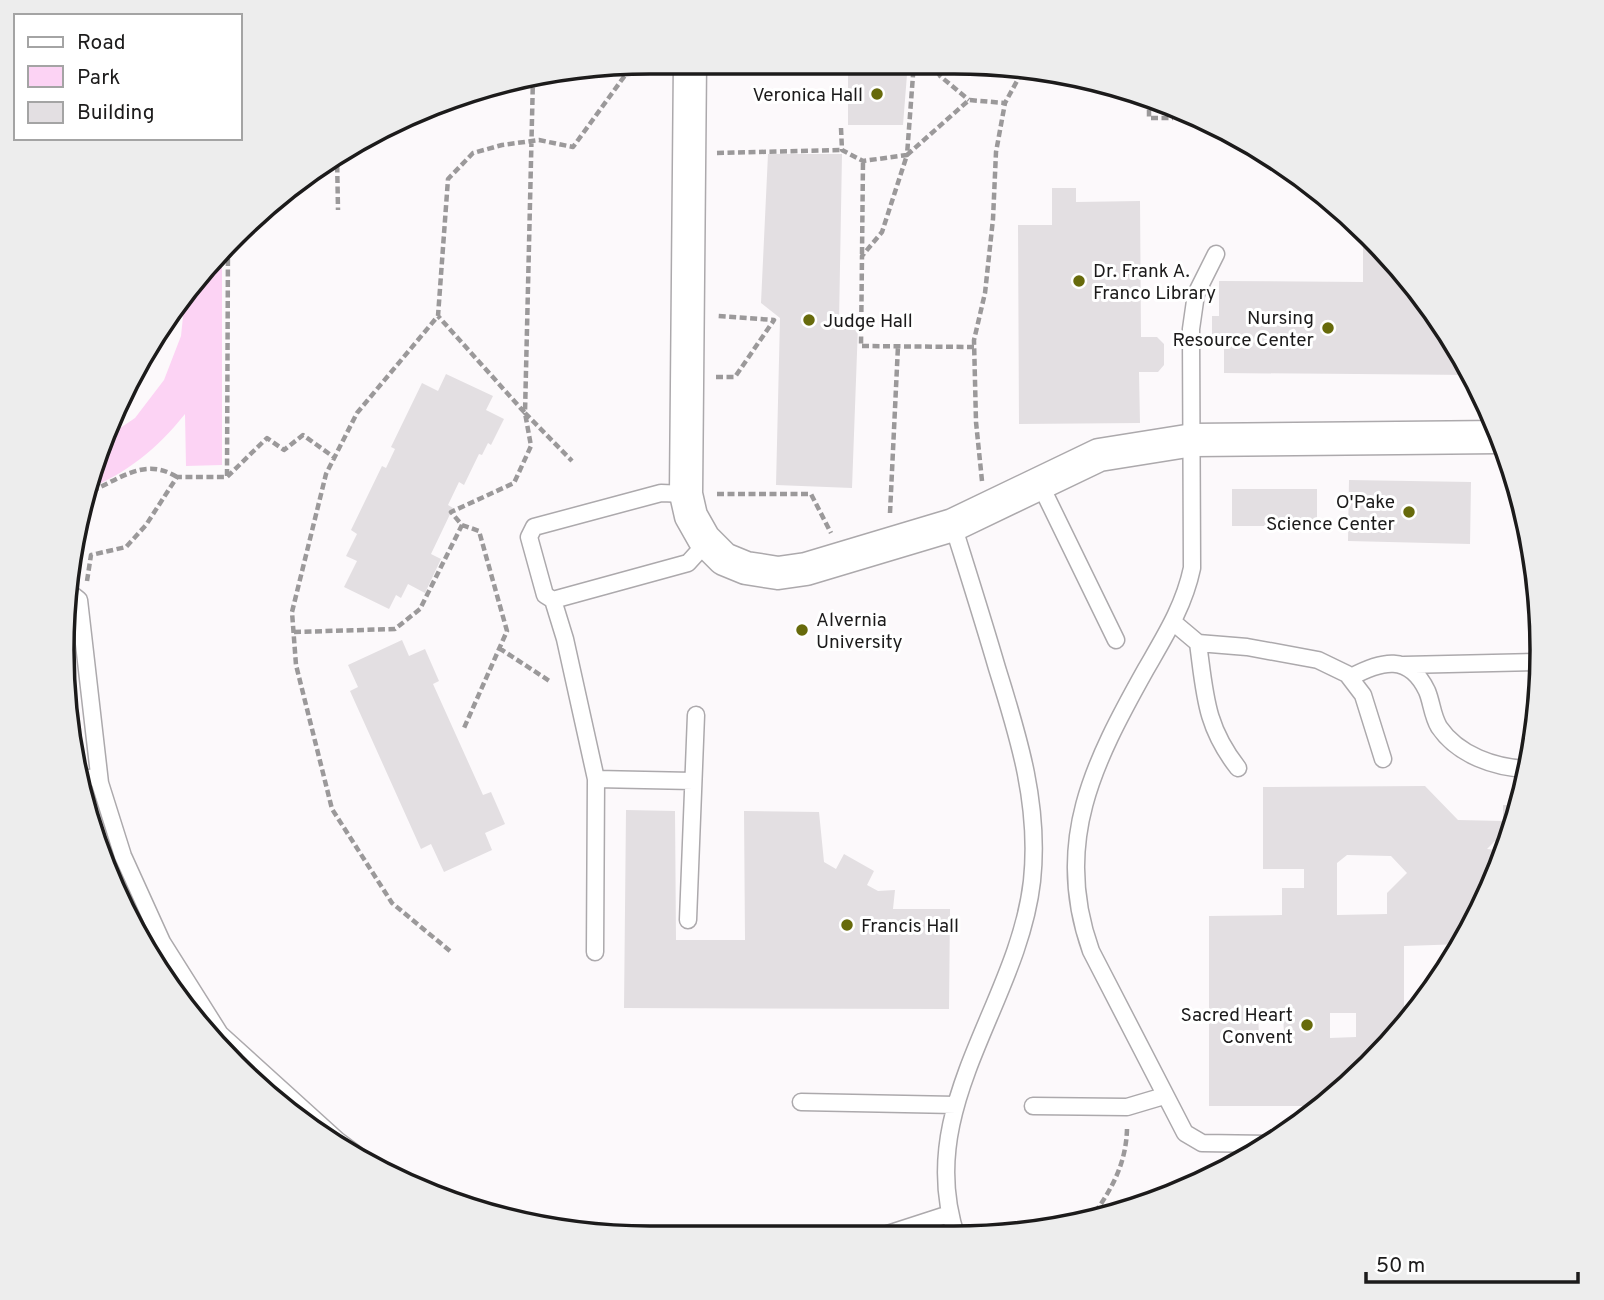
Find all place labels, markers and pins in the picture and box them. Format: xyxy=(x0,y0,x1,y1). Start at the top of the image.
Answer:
place label: Veronica Hall xyxy=(753,84,863,108)
marker: Veronica Hall xyxy=(869,86,885,102)
place label: Dr. Frank A. Franco Library xyxy=(1093,260,1216,306)
marker: Dr. Frank A. Franco Library xyxy=(1071,273,1087,289)
place label: Nursing Resource Center xyxy=(1172,307,1315,353)
place label: Judge Hall xyxy=(823,310,913,334)
marker: Judge Hall xyxy=(801,312,817,328)
marker: Nursing Resource Center xyxy=(1320,320,1336,336)
place label: O'Pake Science Center xyxy=(1266,491,1396,537)
marker: O'Pake Science Center xyxy=(1401,504,1417,520)
place label: Alvernia University xyxy=(816,609,903,655)
marker: Alvernia University xyxy=(794,622,810,638)
place label: Francis Hall xyxy=(861,915,959,939)
marker: Francis Hall xyxy=(839,917,855,933)
place label: Sacred Heart Convent xyxy=(1181,1004,1293,1050)
marker: Sacred Heart Convent xyxy=(1299,1017,1315,1033)

